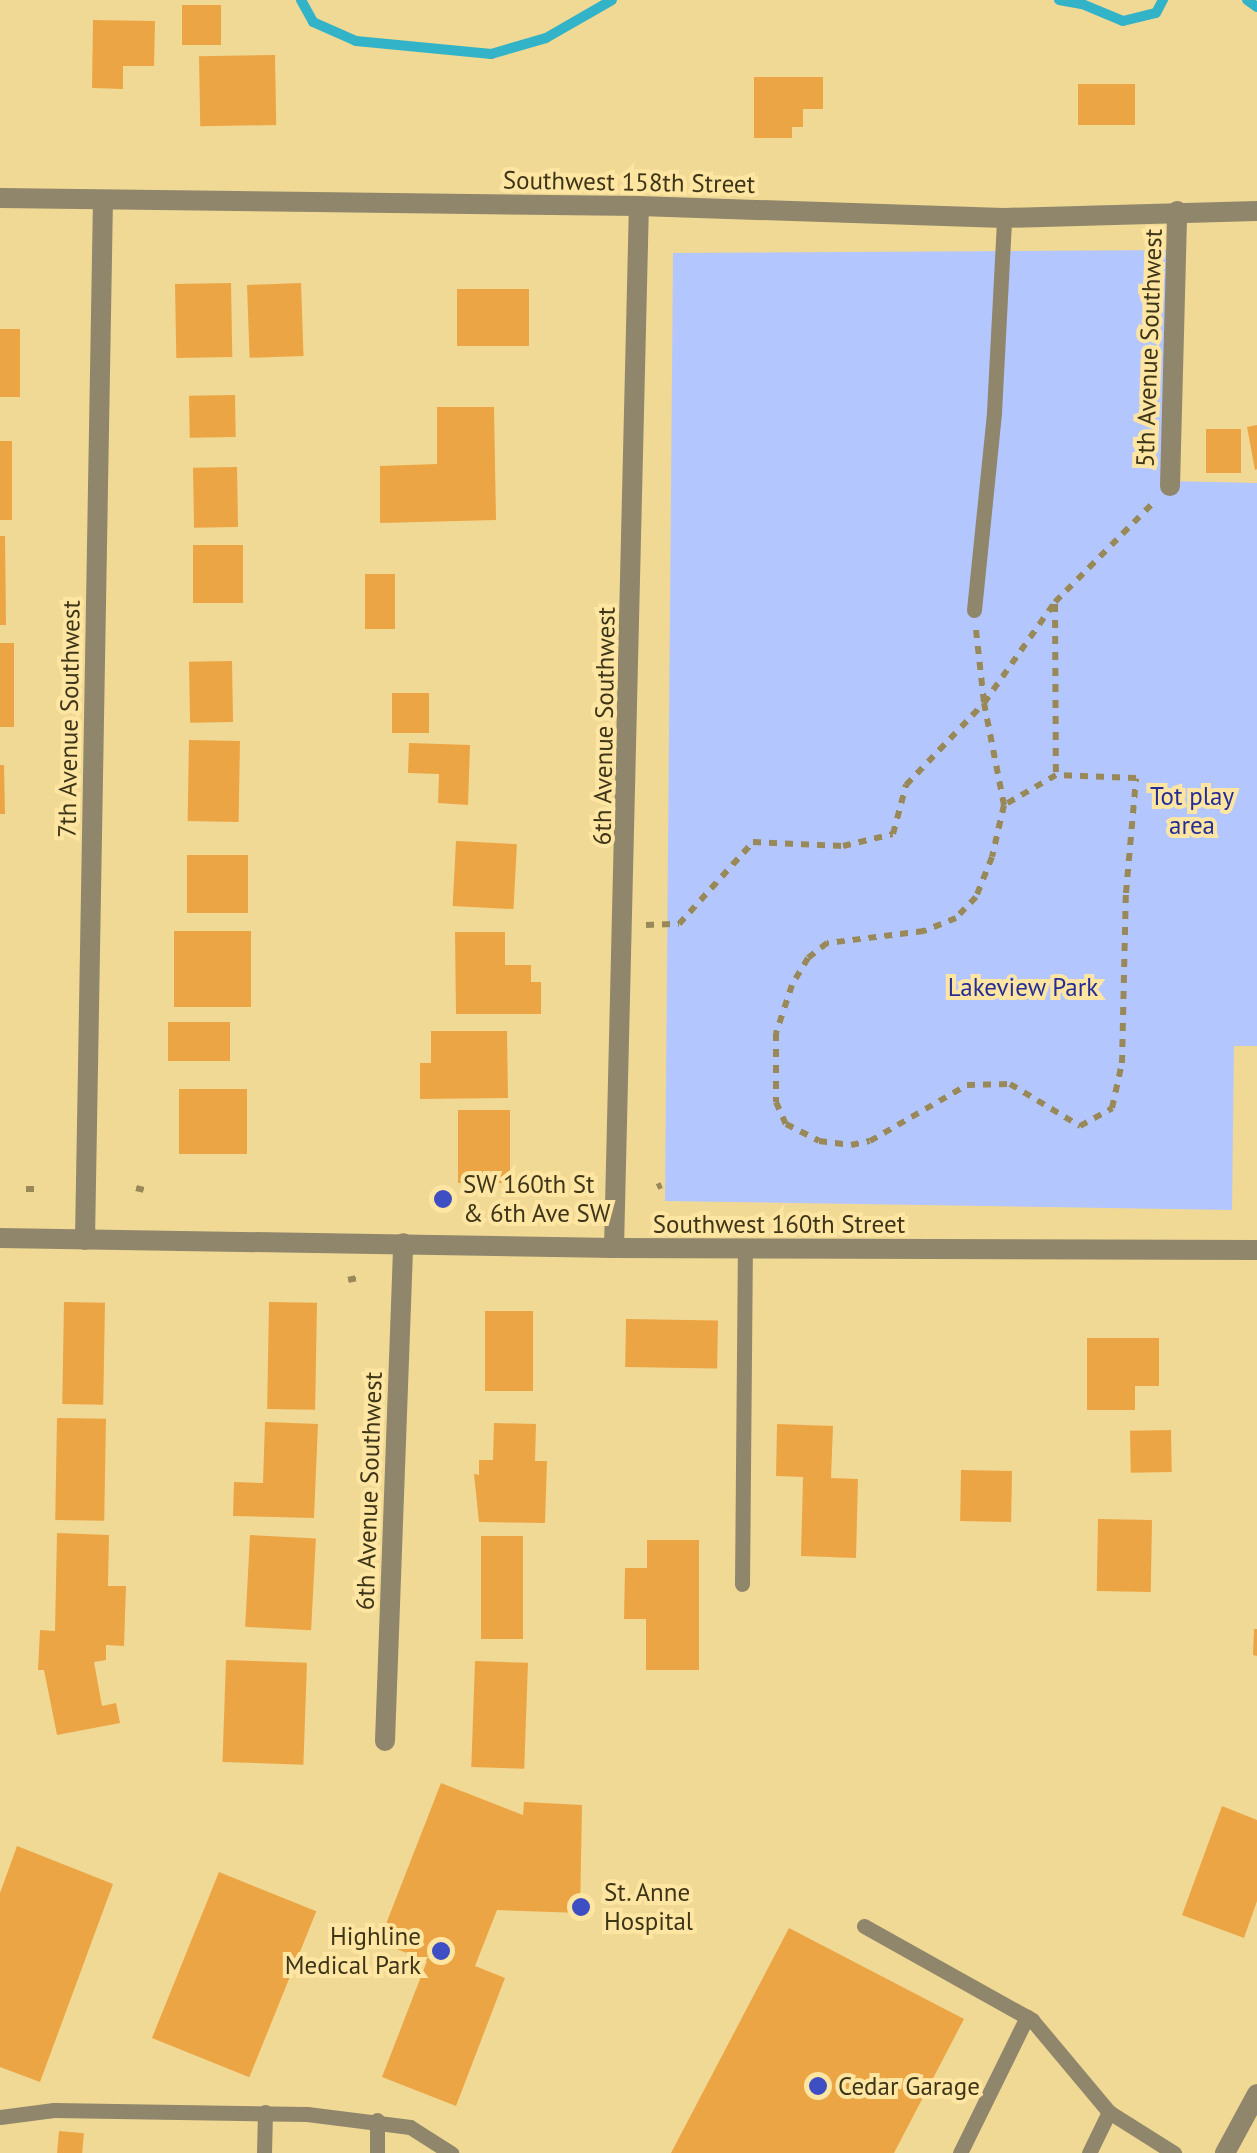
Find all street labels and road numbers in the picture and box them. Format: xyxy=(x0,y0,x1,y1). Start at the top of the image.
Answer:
street label: Southwest 158th Street xyxy=(503,165,755,199)
street label: 5th Avenue Southwest xyxy=(1130,228,1168,468)
street label: 7th Avenue Southwest xyxy=(52,599,86,839)
street label: 6th Avenue Southwest xyxy=(587,606,621,846)
street label: Southwest 160th Street xyxy=(653,1209,905,1239)
street label: 6th Avenue Southwest xyxy=(350,1371,388,1611)

